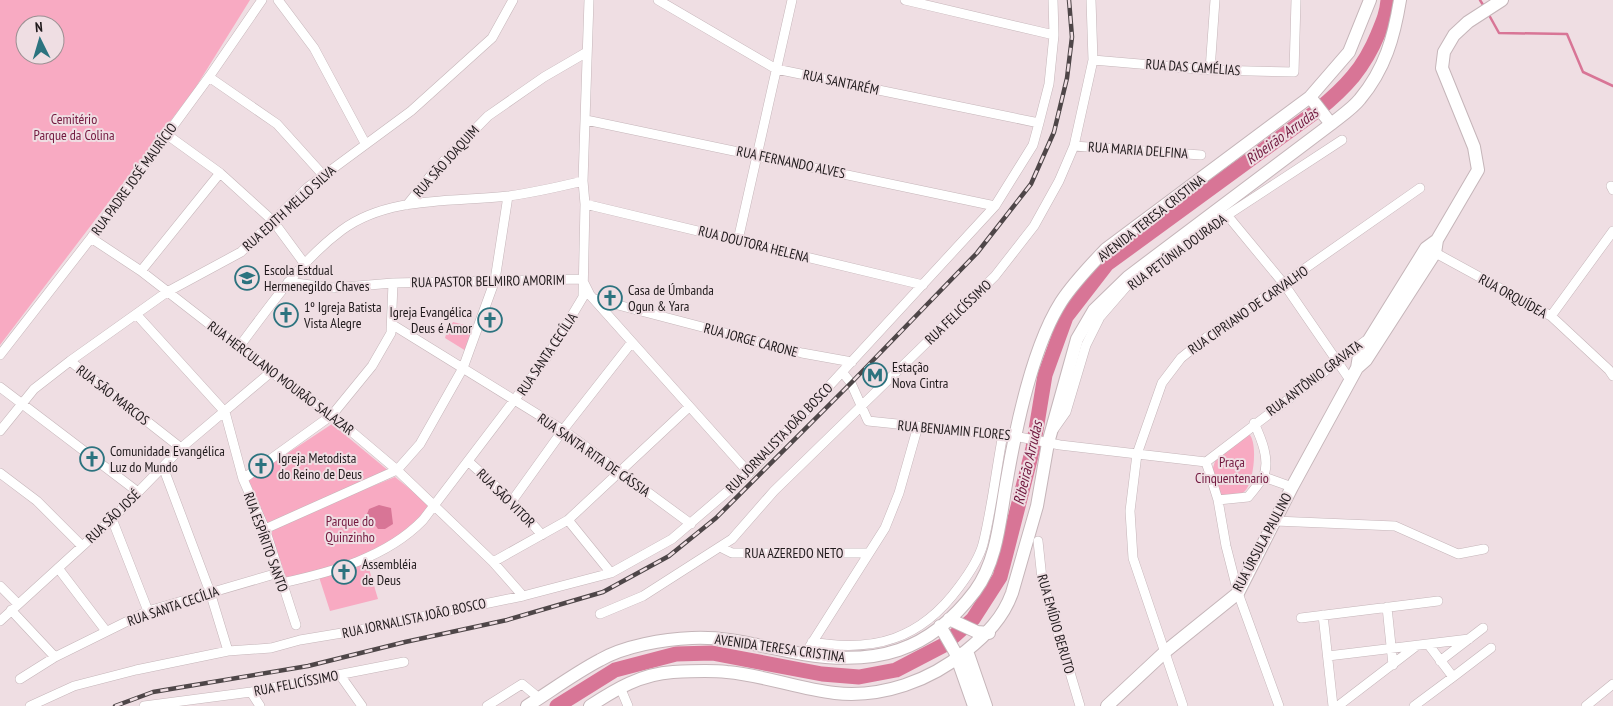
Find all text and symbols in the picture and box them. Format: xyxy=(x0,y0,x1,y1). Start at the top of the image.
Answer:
north arrow xyxy=(15,15,65,65)
text: N xyxy=(34,18,43,36)
street label: RUA DAS CAMÉLIAS xyxy=(1145,55,1241,79)
street label: RUA SANTARÉM xyxy=(801,65,881,99)
water label: Ribeirão Arrudas xyxy=(1242,102,1323,168)
park label: Cemitério Parque da Colina xyxy=(34,110,115,144)
street label: RUA PADRE JOSÉ MAURÍCIO xyxy=(87,119,181,239)
street label: RUA SÃO JOAQUIM xyxy=(409,121,483,201)
street label: RUA MARIA DELFINA xyxy=(1087,138,1189,162)
street label: RUA FERNANDO ALVES xyxy=(735,142,847,182)
street label: RUA EDITH MELLO SILVA xyxy=(239,161,340,255)
street label: AVENIDA TERESA CRISTINA xyxy=(1094,170,1209,266)
street label: RUA PETÚNIA DOURADA xyxy=(1124,210,1230,294)
street label: RUA DOUTORA HELENA xyxy=(697,221,812,267)
place label: Escola Estdual Hermenegildo Chaves xyxy=(264,261,370,295)
street label: RUA CIPRIANO DE CARVALHO xyxy=(1184,262,1312,358)
school or university icon: Escola Estdual Hermenegildo Chaves xyxy=(234,265,260,291)
street label: RUA ORQUÍDEA xyxy=(1476,270,1551,322)
street label: RUA PASTOR BELMIRO AMORIM xyxy=(411,271,565,291)
street label: RUA FELICÍSSIMO xyxy=(921,276,995,348)
place label: Casa de Úmbanda Ogun & Yara xyxy=(628,281,714,315)
church icon: Casa de Úmbanda Ogun & Yara xyxy=(597,285,623,311)
place label: 1º Igreja Batista Vista Alegre xyxy=(303,298,382,332)
church icon: 1º Igreja Batista Vista Alegre xyxy=(273,302,299,328)
place label: Igreja Evangélica Deus é Amor xyxy=(390,303,472,337)
church icon: Igreja Evangélica Deus é Amor xyxy=(477,307,503,333)
street label: RUA SANTA CECÍLIA xyxy=(513,309,581,399)
street label: RUA HERCULANO MOURÃO SALAZAR xyxy=(204,317,358,439)
street label: RUA JORGE CARONE xyxy=(702,319,800,361)
street label: RUA ANTÔNIO GRAVATA xyxy=(1263,336,1366,420)
place label: Estação Nova Cintra xyxy=(892,358,948,392)
street label: RUA SÃO MARCOS xyxy=(73,361,153,429)
metro station icon: Estação Nova Cintra xyxy=(862,362,888,388)
street label: RUA JORNALISTA JOÃO BOSCO xyxy=(722,379,837,497)
street label: RUA SANTA RITA DE CÁSSIA xyxy=(534,409,654,501)
street label: RUA BENJAMIN FLORES xyxy=(897,416,1011,444)
water label: Ribeirão Arrudas xyxy=(1009,417,1047,507)
place label: Comunidade Evangélica Luz do Mundo xyxy=(110,442,225,476)
church icon: Comunidade Evangélica Luz do Mundo xyxy=(79,446,105,472)
place label: Igreja Metodista do Reino de Deus xyxy=(278,449,362,483)
church icon: Igreja Metodista do Reino de Deus xyxy=(248,453,274,479)
park label: Praça Cinquentenario xyxy=(1195,453,1269,487)
street label: RUA SÃO VITOR xyxy=(473,465,539,531)
street label: RUA SÃO JOSÉ xyxy=(82,485,144,547)
street label: RUA ÚRSULA PAULINO xyxy=(1228,489,1296,594)
street label: RUA ESPÍRITO SANTO xyxy=(240,490,292,595)
park label: Parque do Quinzinho xyxy=(325,512,375,546)
street label: RUA AZEREDO NETO xyxy=(744,544,844,562)
place label: Assembléia de Deus xyxy=(362,555,417,589)
church icon: Assembléia de Deus xyxy=(331,559,357,585)
street label: RUA EMÍDIO BERUTO xyxy=(1033,572,1079,676)
street label: RUA SANTA CECÍLIA xyxy=(125,582,222,630)
street label: RUA JORNALISTA JOÃO BOSCO xyxy=(340,594,488,642)
street label: AVENIDA TERESA CRISTINA xyxy=(714,630,847,666)
street label: RUA FELICÍSSIMO xyxy=(252,666,340,700)

